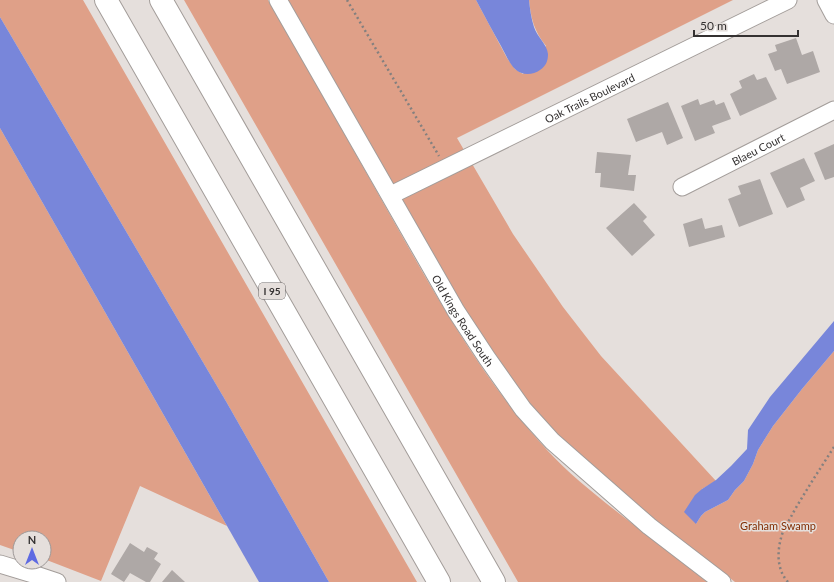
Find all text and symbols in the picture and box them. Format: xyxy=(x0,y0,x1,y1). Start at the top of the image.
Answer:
scale bar xyxy=(694,12,798,38)
text: 50 m xyxy=(700,18,727,33)
street label: Oak Trails Boulevard xyxy=(542,70,636,125)
street label: Blaeu Court xyxy=(729,130,786,167)
street label: Old Kings Road South xyxy=(430,272,497,368)
road number: I 95 xyxy=(259,283,285,299)
park label: Graham Swamp xyxy=(740,519,816,532)
north arrow xyxy=(12,530,52,570)
text: N xyxy=(28,533,36,546)

